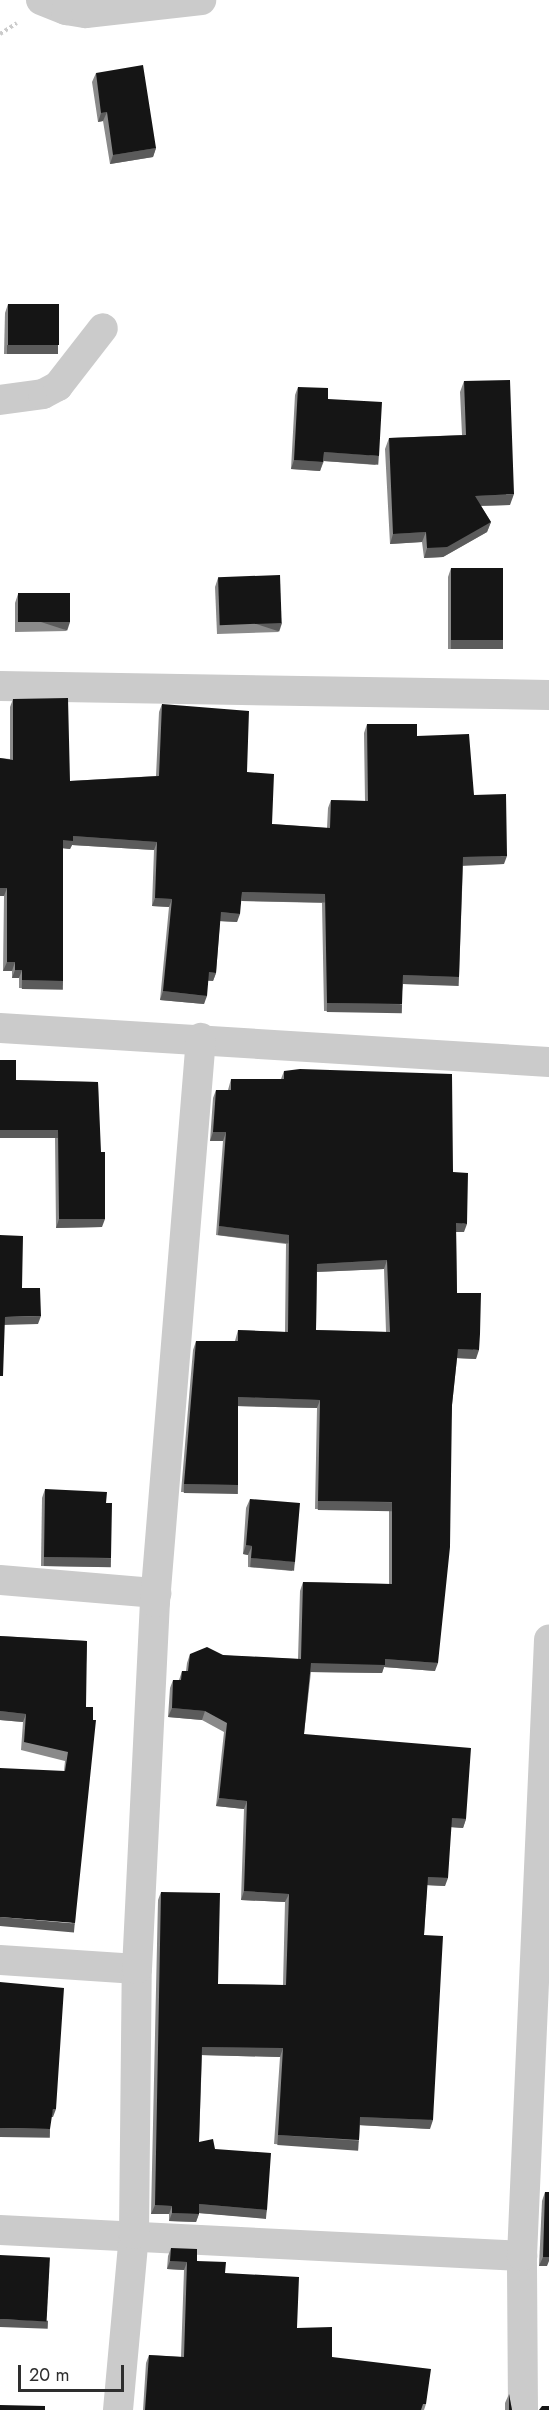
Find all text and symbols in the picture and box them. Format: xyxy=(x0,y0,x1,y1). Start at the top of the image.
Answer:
scale bar xyxy=(21,2353,128,2391)
text: 20 m xyxy=(29,2362,69,2388)

